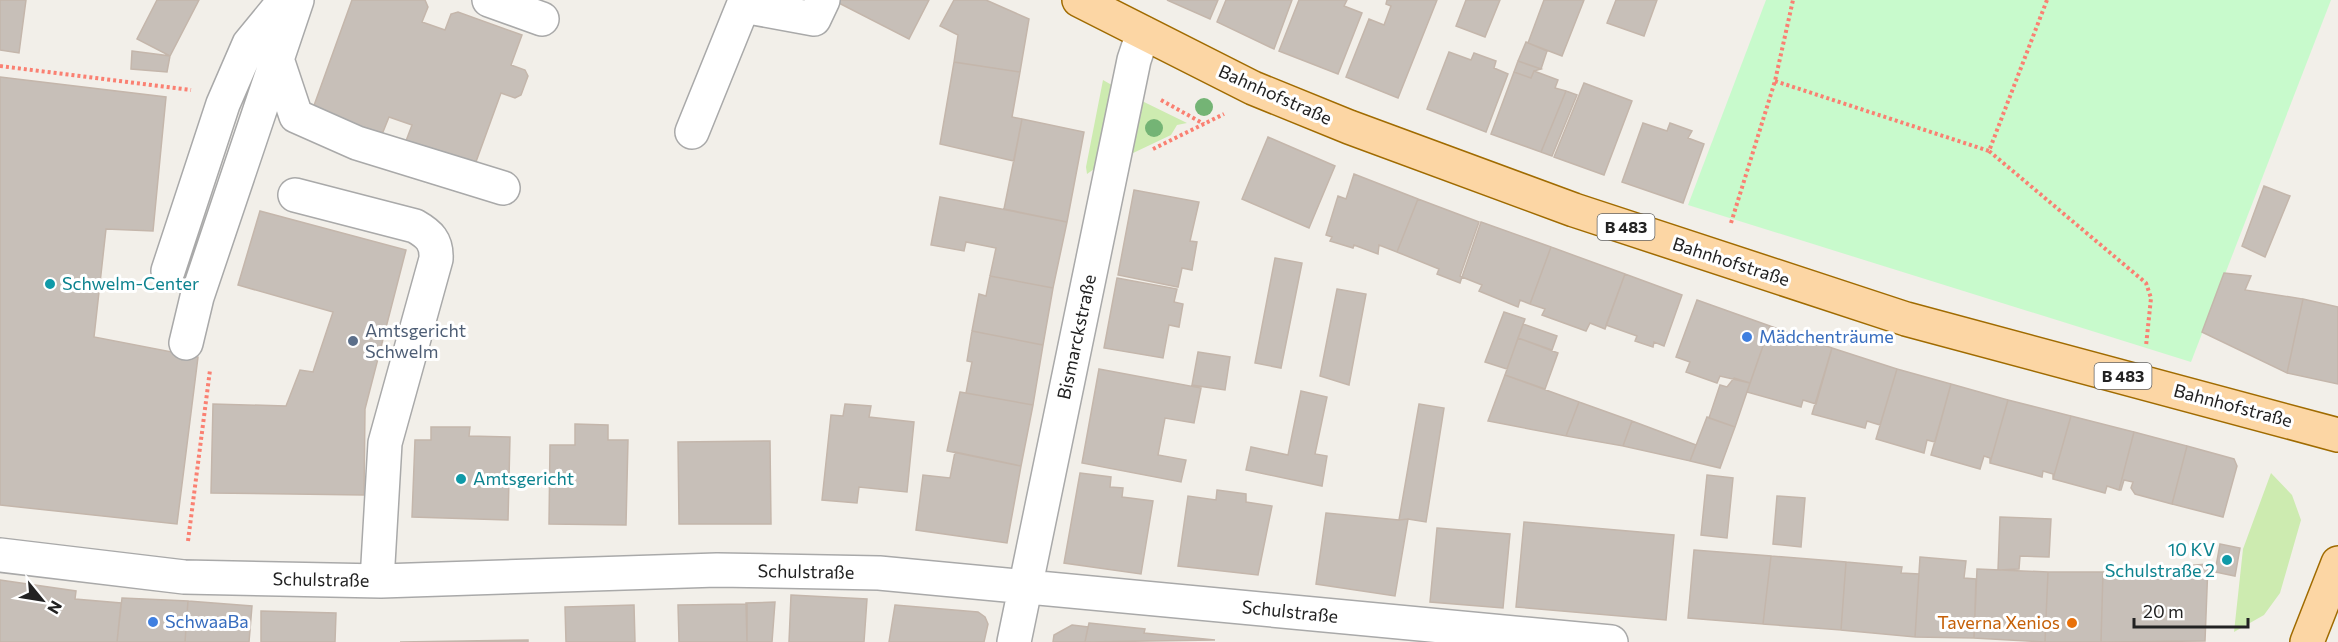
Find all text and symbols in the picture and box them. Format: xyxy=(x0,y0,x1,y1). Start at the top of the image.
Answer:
street label: Bahnhofstraße xyxy=(1215,59,1336,129)
road number: B 483 xyxy=(1598,214,1654,240)
street label: Bahnhofstraße xyxy=(1670,232,1793,290)
place label: Schwelm-Center xyxy=(62,272,199,294)
street label: Bismarckstraße xyxy=(1052,272,1100,401)
marker: Schwelm-Center xyxy=(43,277,57,291)
place label: Amtsgericht Schwelm xyxy=(365,319,466,362)
place label: Mädchenträume xyxy=(1759,325,1894,347)
marker: Mädchenträume xyxy=(1740,330,1754,344)
marker: Amtsgericht Schwelm xyxy=(346,334,360,348)
road number: B 483 xyxy=(2094,363,2152,389)
street label: Bahnhofstraße xyxy=(2172,379,2295,431)
place label: Amtsgericht xyxy=(473,467,574,489)
marker: Amtsgericht xyxy=(454,472,468,486)
place label: 10 KV Schulstraße 2 xyxy=(2105,538,2215,581)
marker: 10 KV Schulstraße 2 xyxy=(2220,553,2234,567)
street label: Schulstraße xyxy=(757,559,855,583)
street label: Schulstraße xyxy=(272,567,370,591)
north arrow xyxy=(12,570,72,630)
scale bar xyxy=(2134,591,2248,629)
street label: Schulstraße xyxy=(1241,595,1339,627)
text: N xyxy=(44,598,67,618)
text: 20 m xyxy=(2143,600,2184,622)
place label: SchwaaBa xyxy=(165,610,249,632)
place label: Taverna Xenios xyxy=(1937,611,2060,633)
marker: SchwaaBa xyxy=(146,615,160,629)
marker: Taverna Xenios xyxy=(2065,616,2079,630)

